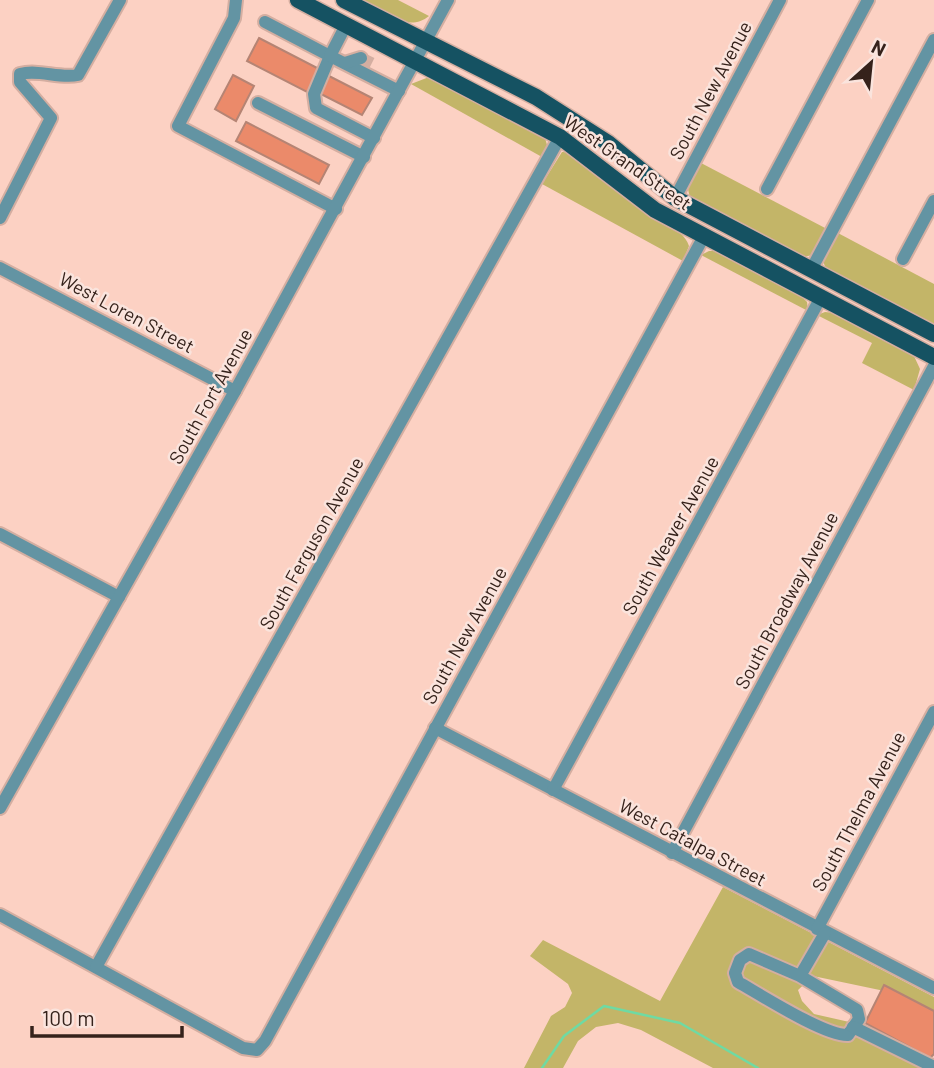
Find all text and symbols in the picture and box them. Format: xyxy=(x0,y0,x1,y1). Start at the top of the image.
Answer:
street label: South New Avenue xyxy=(664,17,756,163)
north arrow xyxy=(836,28,906,98)
text: N xyxy=(868,34,890,61)
street label: West Grand Street xyxy=(560,110,696,214)
street label: West Loren Street xyxy=(56,267,198,357)
street label: South Fort Avenue xyxy=(163,324,257,468)
street label: South Weaver Avenue xyxy=(617,452,723,618)
street label: South Ferguson Avenue xyxy=(254,453,368,633)
street label: South Broadway Avenue xyxy=(729,507,843,693)
street label: South New Avenue xyxy=(417,562,511,708)
street label: South Thelma Avenue xyxy=(806,727,910,895)
street label: West Catalpa Street xyxy=(615,793,771,891)
scale bar xyxy=(32,995,182,1038)
text: 100 m xyxy=(42,1005,95,1030)

